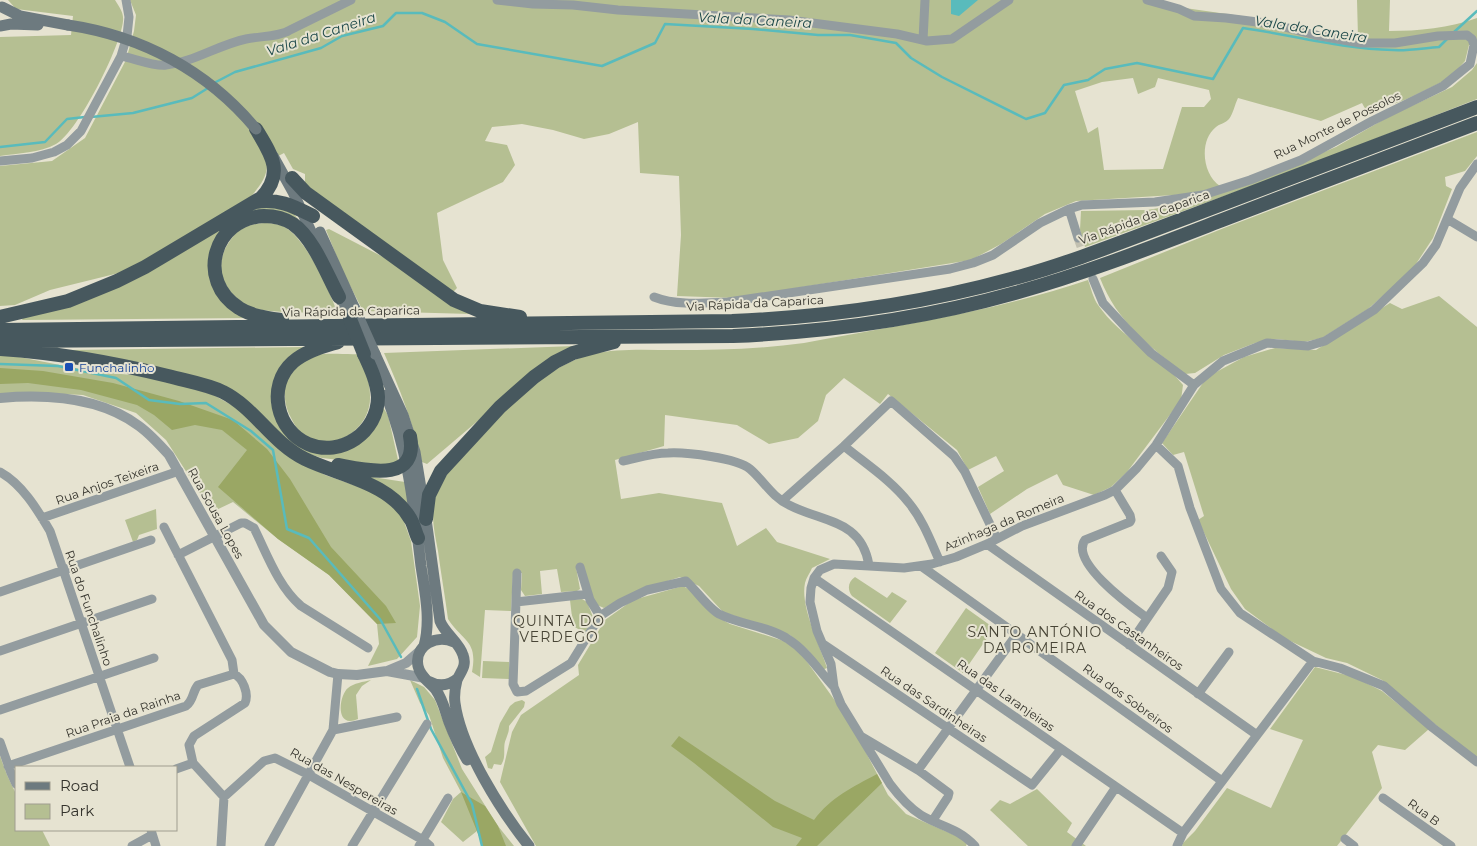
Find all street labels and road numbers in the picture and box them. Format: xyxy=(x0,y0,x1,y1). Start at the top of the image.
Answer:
street label: Rua Monte de Possolos xyxy=(1271,88,1403,162)
street label: Via Rápida da Caparica xyxy=(1077,186,1211,248)
street label: Via Rápida da Caparica xyxy=(686,292,824,314)
street label: Via Rápida da Caparica xyxy=(282,302,420,320)
street label: Rua Anjos Teixeira xyxy=(53,458,161,508)
street label: Rua Sousa Lopes xyxy=(185,465,247,561)
street label: Azinhaga da Romeira xyxy=(942,490,1066,554)
street label: Rua do Funchalinho xyxy=(62,548,116,668)
street label: Rua dos Castanheiros xyxy=(1072,587,1186,673)
street label: Rua das Laranjeiras xyxy=(954,656,1058,734)
street label: Rua dos Sobreiros xyxy=(1080,660,1176,736)
street label: Rua das Sardinheiras xyxy=(878,663,990,745)
street label: Rua Praia da Rainha xyxy=(63,687,183,741)
street label: Rua das Nespereiras xyxy=(287,744,401,818)
street label: Rua B xyxy=(1405,795,1443,829)

